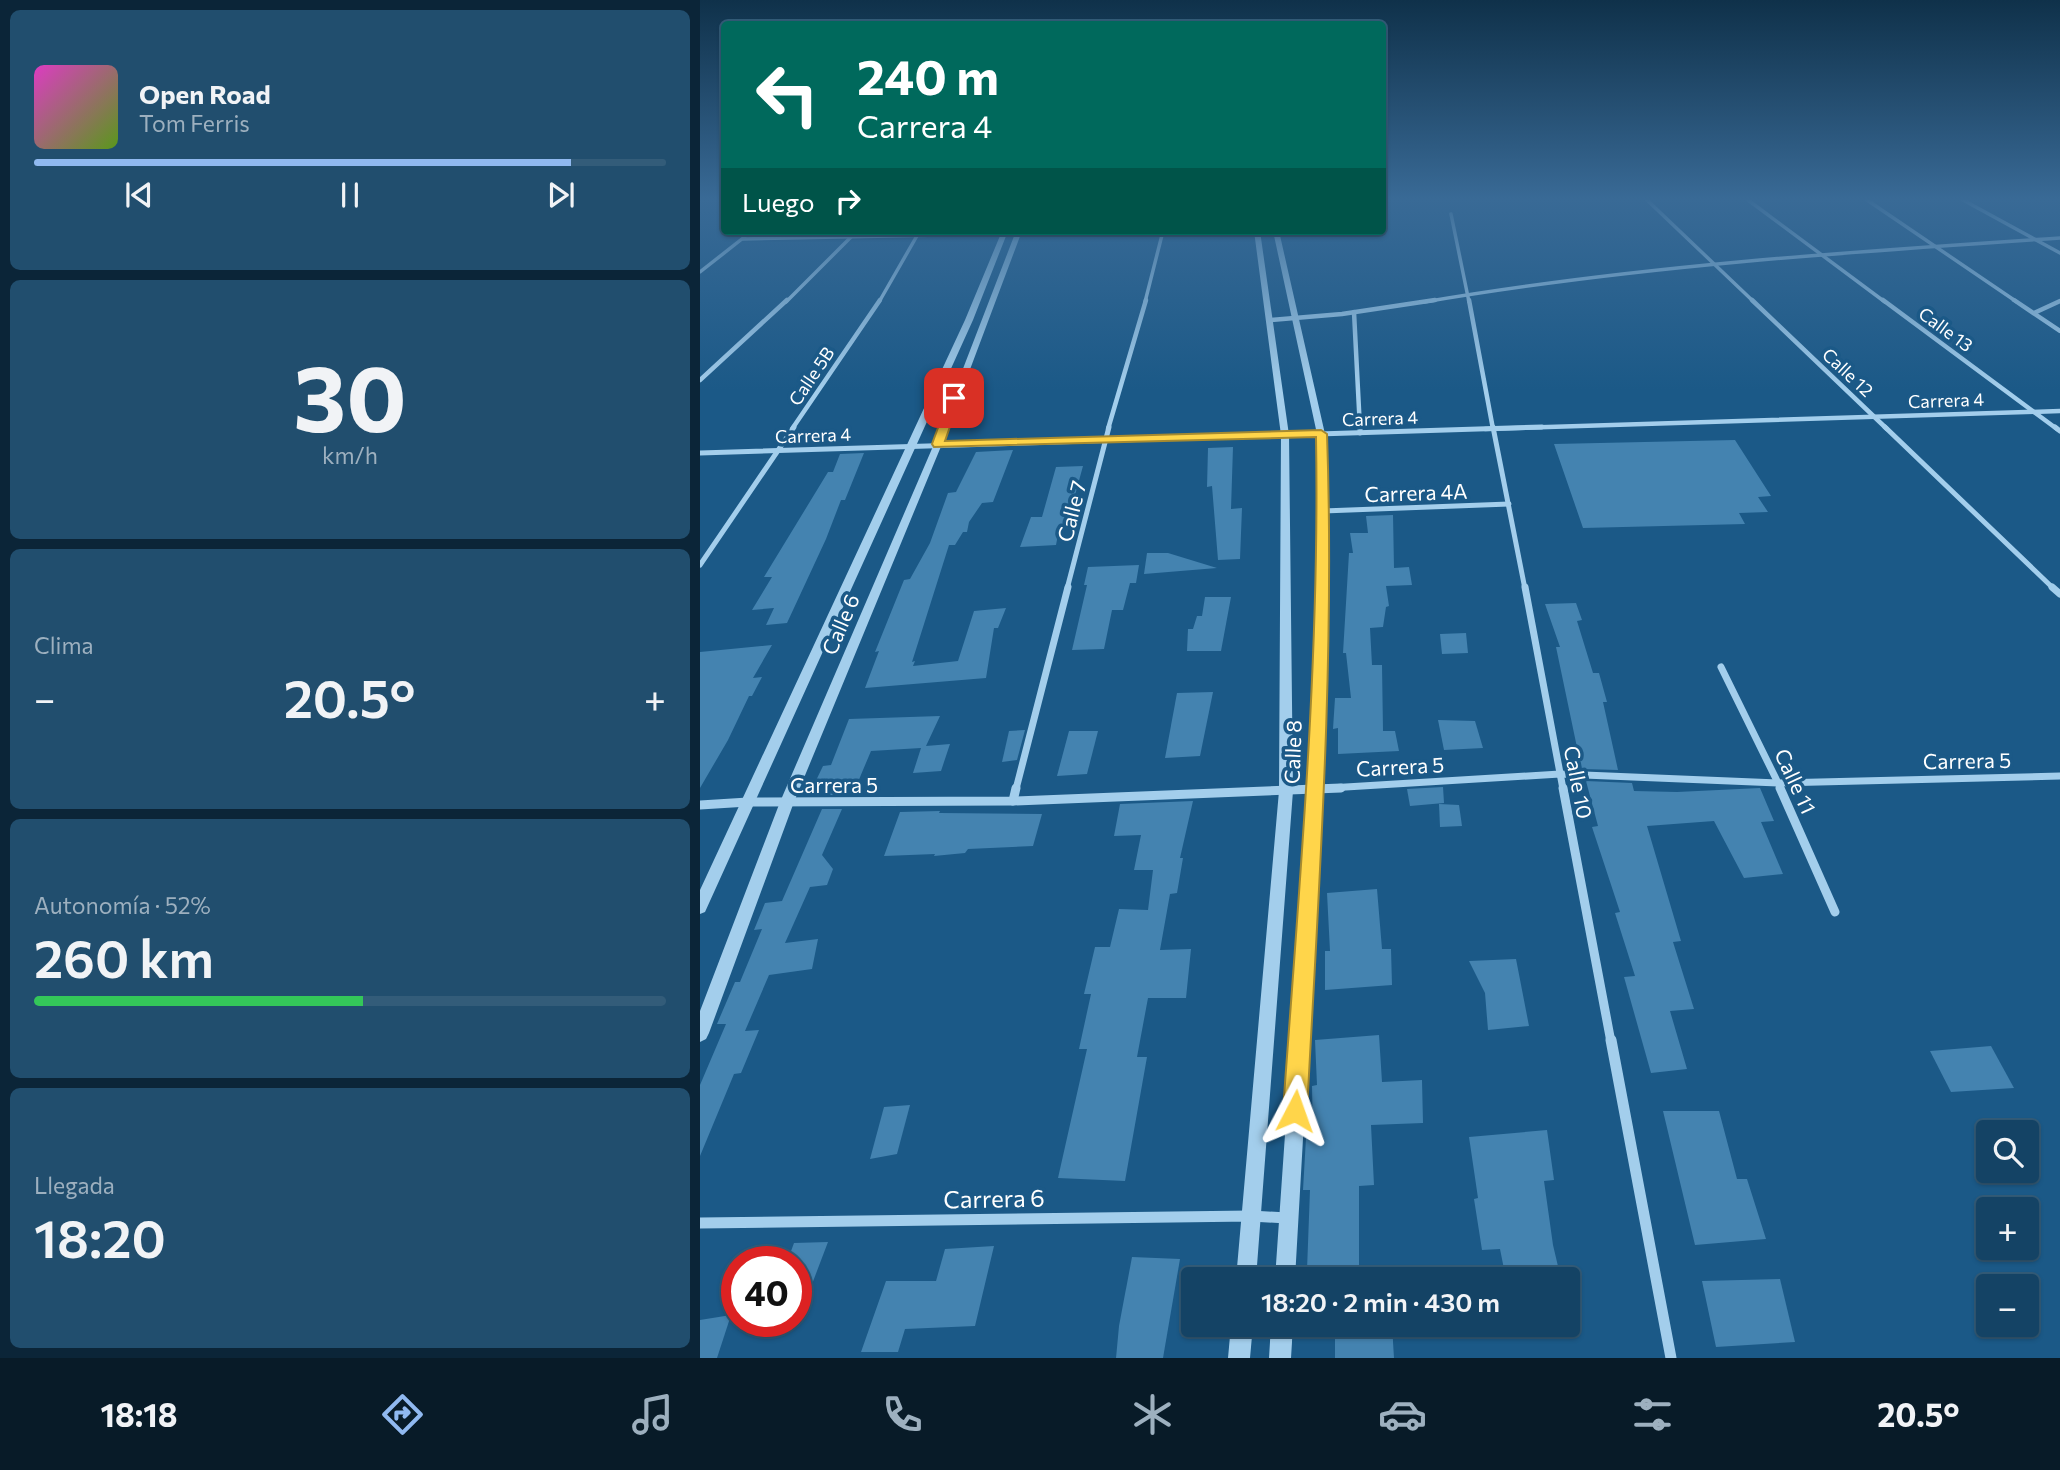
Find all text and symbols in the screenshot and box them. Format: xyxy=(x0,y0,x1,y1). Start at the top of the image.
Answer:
text: 240 m xyxy=(857,45,999,105)
icon: left xyxy=(742,49,833,140)
text: Open Road xyxy=(139,78,271,109)
text: Carrera 4 xyxy=(857,105,992,145)
text: Tom Ferris xyxy=(139,109,250,137)
icon: previous xyxy=(120,176,158,214)
icon: pause xyxy=(331,176,369,214)
icon: next xyxy=(542,176,580,214)
icon: right xyxy=(829,182,867,220)
text: Luego xyxy=(742,186,815,217)
street label: Calle 13 xyxy=(1915,302,1977,356)
text: 30 xyxy=(293,339,407,451)
street label: Calle 5B xyxy=(783,343,839,409)
street label: Calle 12 xyxy=(1818,343,1878,401)
pin xyxy=(924,368,984,428)
icon: arrive xyxy=(935,379,973,417)
street label: Carrera 4 xyxy=(1908,388,1985,412)
street label: Carrera 4 xyxy=(1342,406,1419,430)
street label: Carrera 4 xyxy=(775,423,852,447)
text: km/h xyxy=(322,441,378,469)
street label: Calle 7 xyxy=(1051,478,1091,544)
street label: Carrera 4A xyxy=(1364,478,1468,506)
street label: Calle 6 xyxy=(816,590,864,658)
text: Clima xyxy=(34,631,94,659)
text: 20.5° xyxy=(284,665,415,729)
text: − xyxy=(34,674,56,721)
text: + xyxy=(644,674,666,721)
street label: Calle 8 xyxy=(1278,720,1306,784)
street label: Calle 10 xyxy=(1560,743,1598,821)
street label: Calle 11 xyxy=(1770,744,1822,818)
street label: Carrera 5 xyxy=(1923,747,2011,773)
street label: Carrera 5 xyxy=(1355,751,1445,781)
street label: Carrera 5 xyxy=(790,772,878,797)
text: Autonomía · 52% xyxy=(34,891,211,919)
text: 260 km xyxy=(34,925,214,989)
position arrow xyxy=(1258,1074,1332,1148)
map controls xyxy=(1976,1120,2039,1337)
button: search xyxy=(1976,1120,2039,1183)
text: Llegada xyxy=(34,1171,115,1199)
street label: Carrera 6 xyxy=(943,1183,1045,1213)
button: + xyxy=(1976,1197,2039,1260)
text: 18:20 xyxy=(34,1205,166,1269)
speed limit sign: 40 xyxy=(721,1246,812,1337)
button: − xyxy=(1976,1274,2039,1337)
text: 18:20 · 2 min · 430 m xyxy=(1261,1286,1500,1317)
icon: directions xyxy=(378,1390,427,1439)
icon: music xyxy=(628,1390,677,1439)
icon: phone xyxy=(878,1390,927,1439)
icon: climate xyxy=(1128,1390,1177,1439)
icon: car xyxy=(1378,1390,1427,1439)
icon: filters xyxy=(1628,1390,1677,1439)
text: 18:18 xyxy=(100,1394,177,1434)
text: 20.5° xyxy=(1877,1394,1959,1434)

